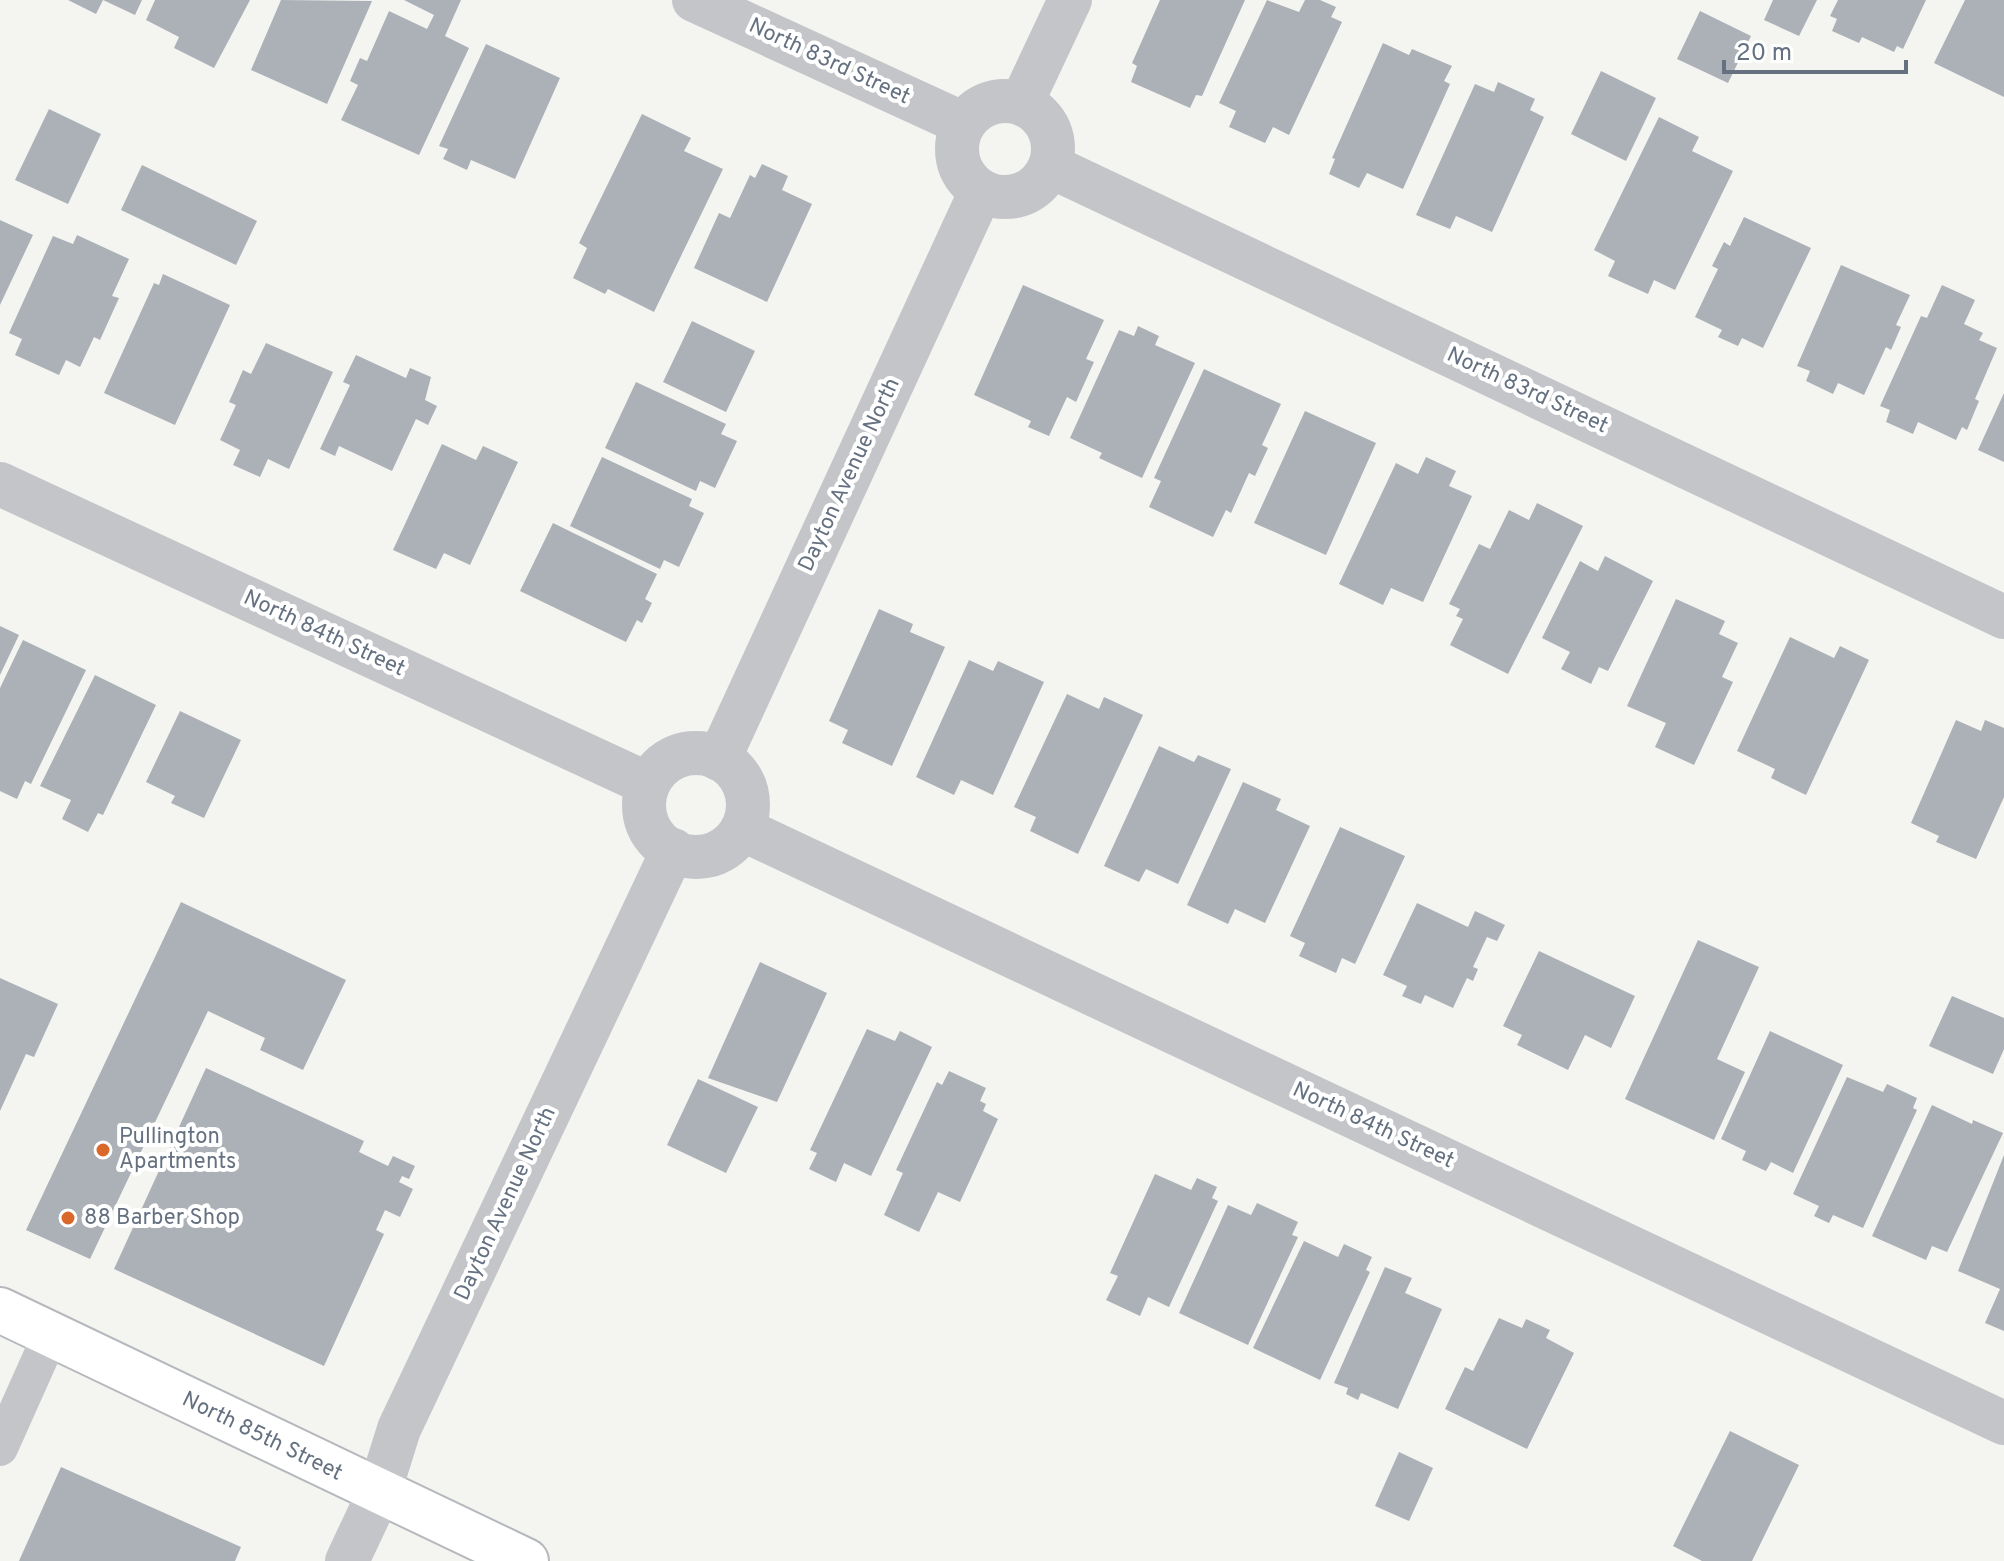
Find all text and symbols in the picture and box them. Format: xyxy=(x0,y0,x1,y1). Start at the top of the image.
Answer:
street label: North 83rd Street xyxy=(744,13,914,111)
scale bar xyxy=(1724,24,1906,74)
text: 20 m xyxy=(1736,39,1792,69)
street label: North 83rd Street xyxy=(1442,342,1612,440)
street label: Dayton Avenue North xyxy=(793,374,907,576)
street label: North 84th Street xyxy=(239,585,409,683)
street label: North 84th Street xyxy=(1288,1077,1458,1175)
street label: Dayton Avenue North xyxy=(449,1103,563,1305)
place label: Pullington Apartments xyxy=(119,1124,236,1176)
marker: Pullington Apartments xyxy=(94,1141,112,1159)
place label: 88 Barber Shop xyxy=(84,1205,240,1232)
marker: 88 Barber Shop xyxy=(59,1209,77,1227)
street label: North 85th Street xyxy=(177,1386,347,1488)

